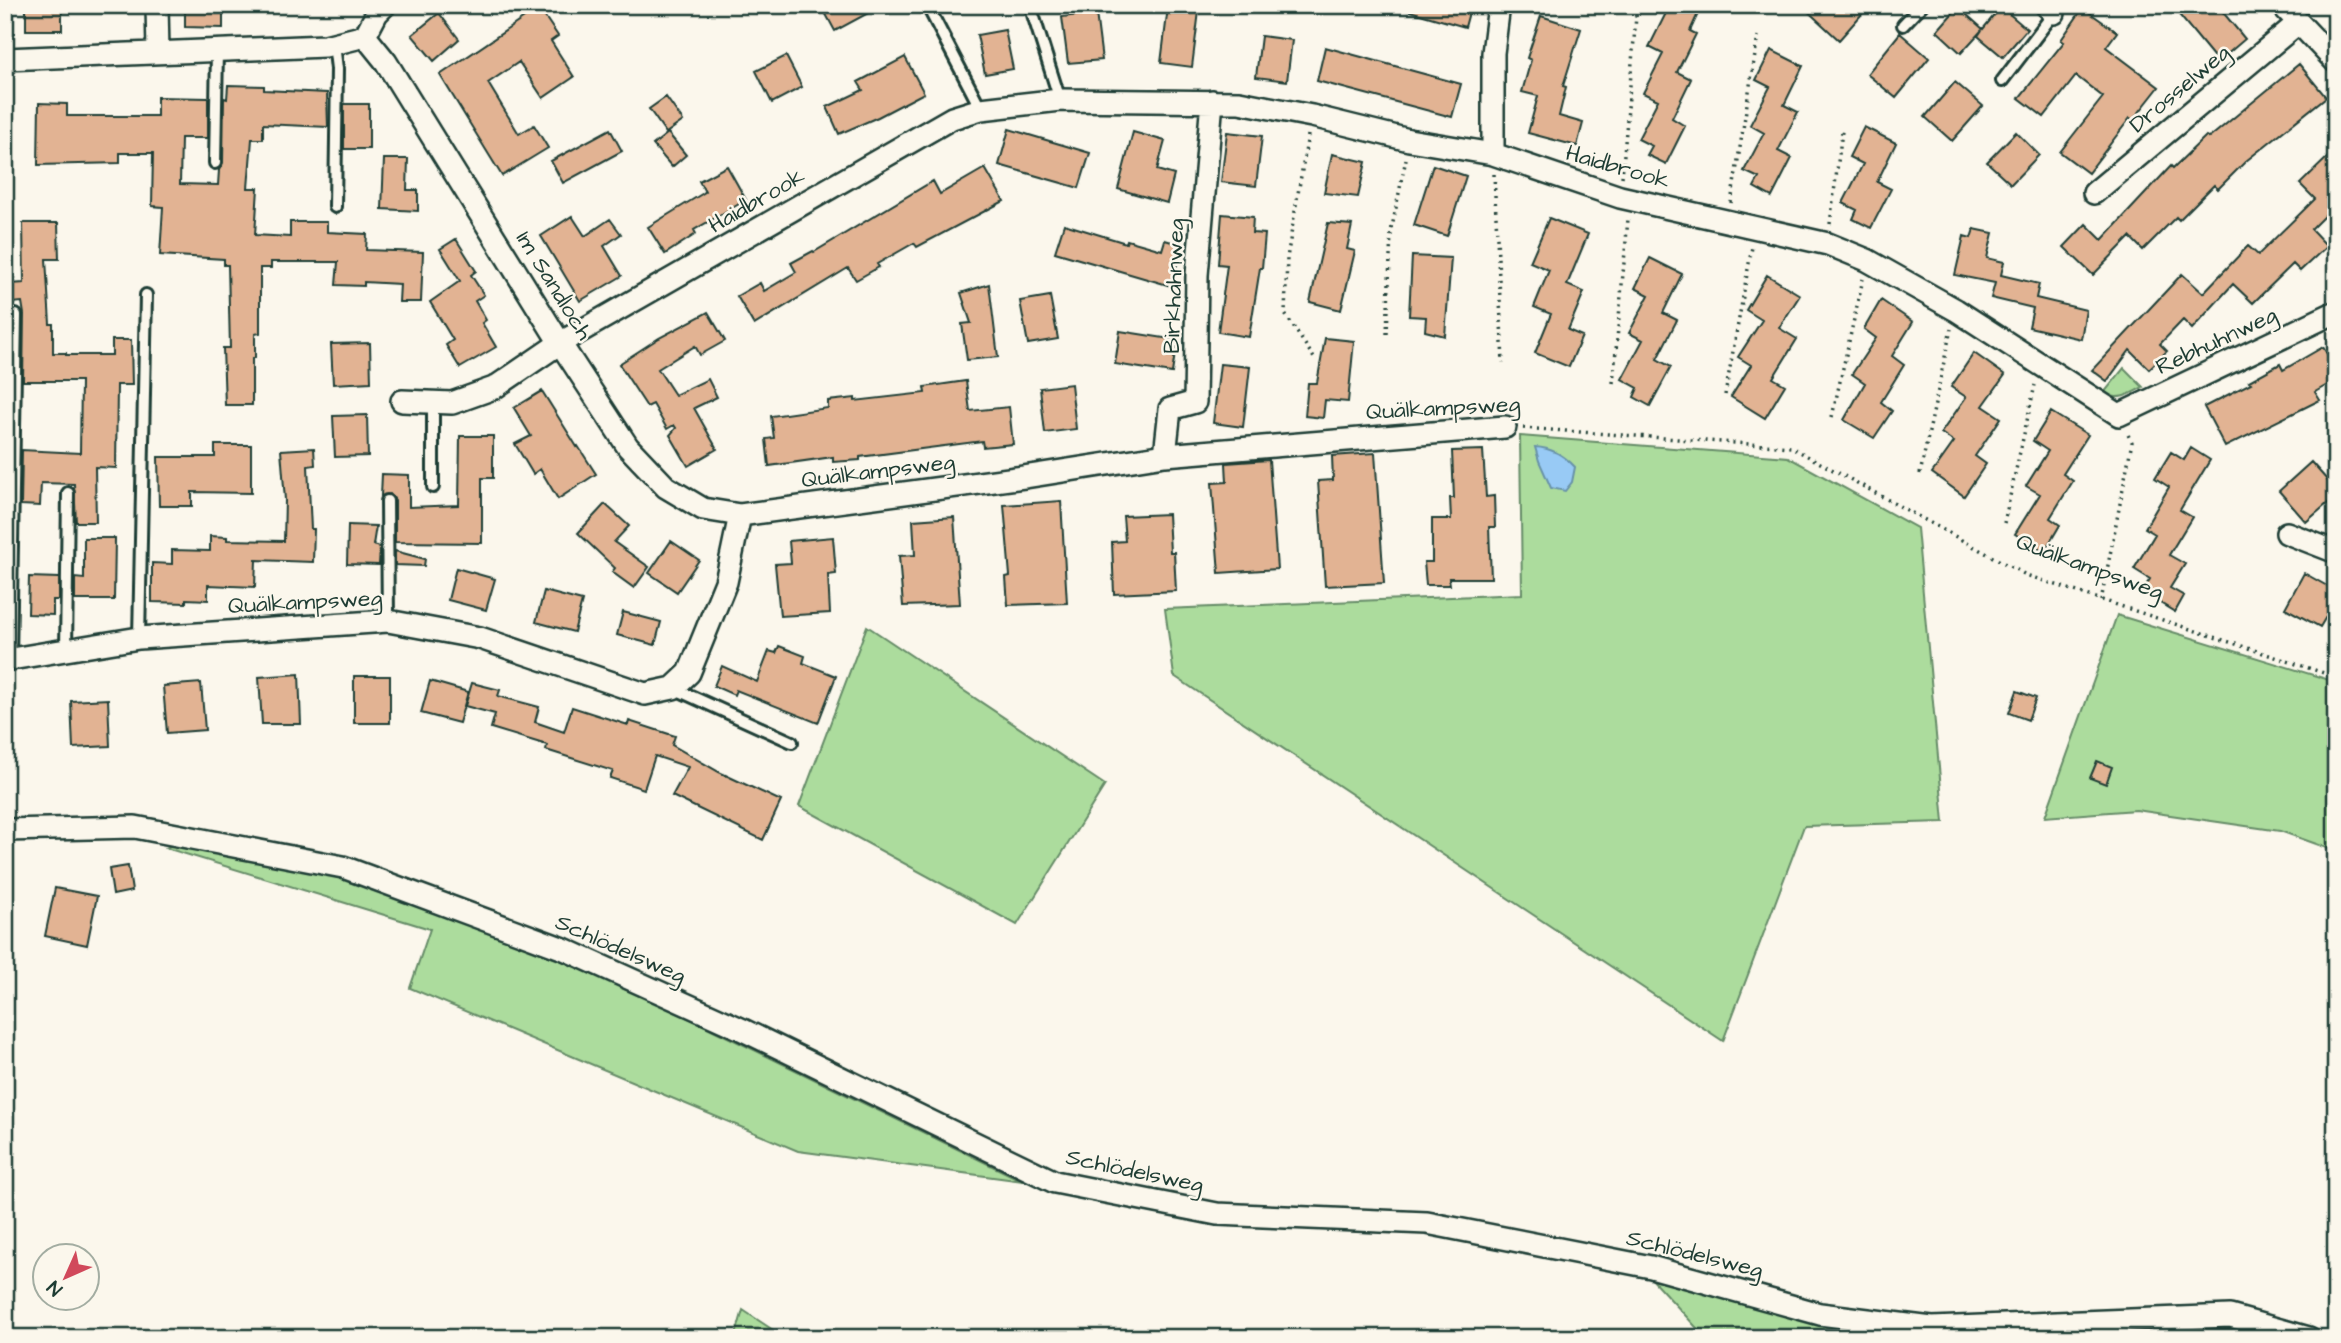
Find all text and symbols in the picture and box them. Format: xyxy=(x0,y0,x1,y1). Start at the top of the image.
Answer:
street label: Drosselweg xyxy=(2122,37,2238,141)
street label: Haidbrook xyxy=(1562,137,1673,197)
street label: Haidbrook xyxy=(702,160,811,241)
street label: Birkhahnweg xyxy=(1156,218,1193,354)
street label: Im Sandloch xyxy=(508,225,601,347)
street label: Rebhuhnweg xyxy=(2150,299,2283,384)
street label: Quälkampsweg xyxy=(1365,388,1521,429)
street label: Quälkampsweg xyxy=(800,446,957,497)
street label: Quälkampsweg xyxy=(2011,526,2168,609)
street label: Quälkampsweg xyxy=(227,582,383,623)
street label: Schlödelsweg xyxy=(550,906,691,993)
street label: Schlödelsweg xyxy=(1063,1141,1207,1202)
street label: Schlödelsweg xyxy=(1623,1222,1766,1287)
north arrow xyxy=(32,1242,102,1312)
text: N xyxy=(41,1274,69,1302)

